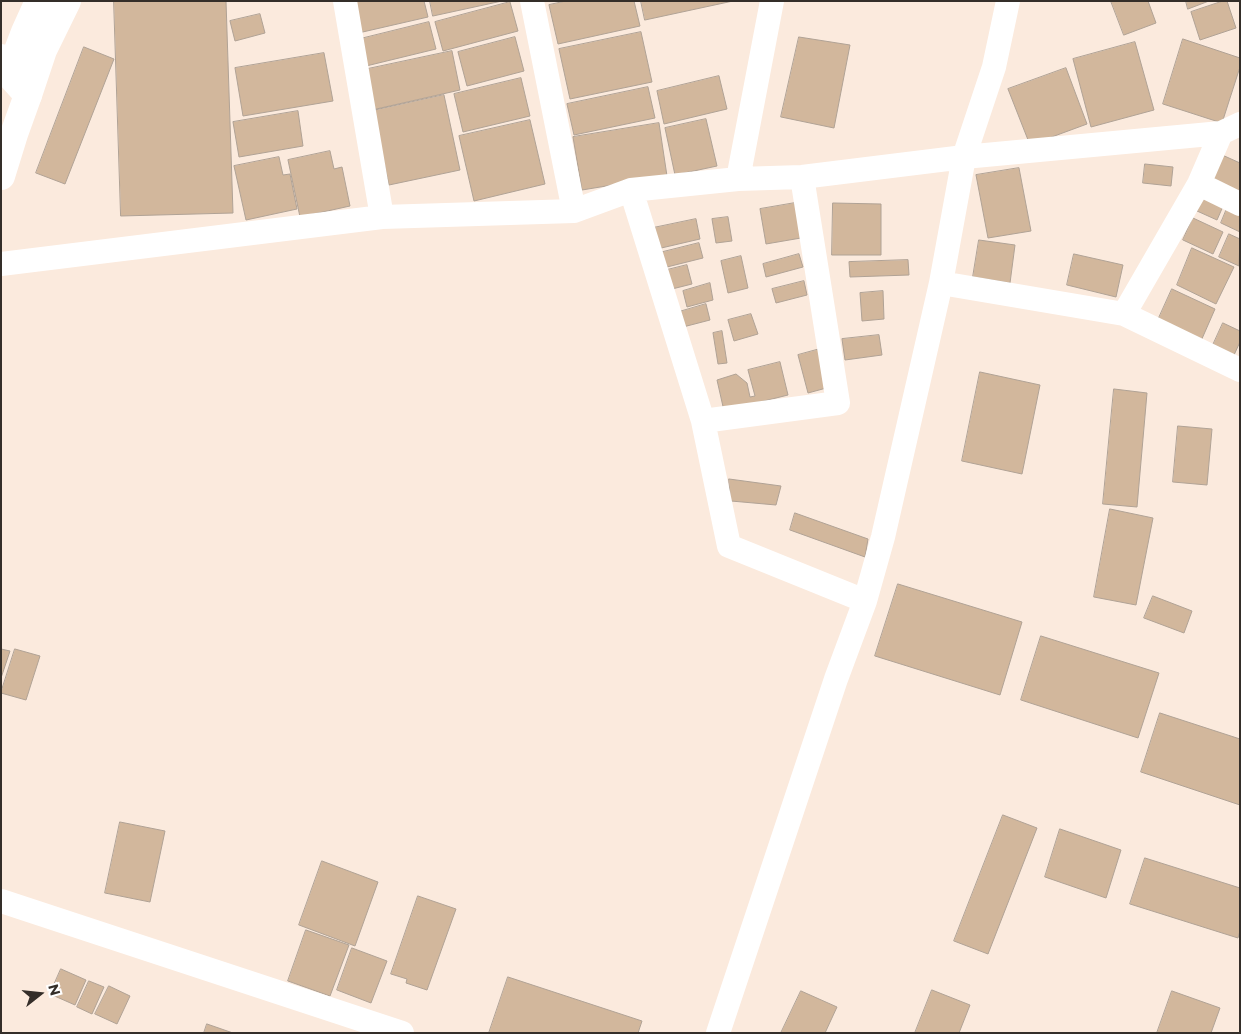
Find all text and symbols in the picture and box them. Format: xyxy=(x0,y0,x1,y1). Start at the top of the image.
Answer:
north arrow xyxy=(15,969,65,1019)
text: N xyxy=(44,982,65,998)

